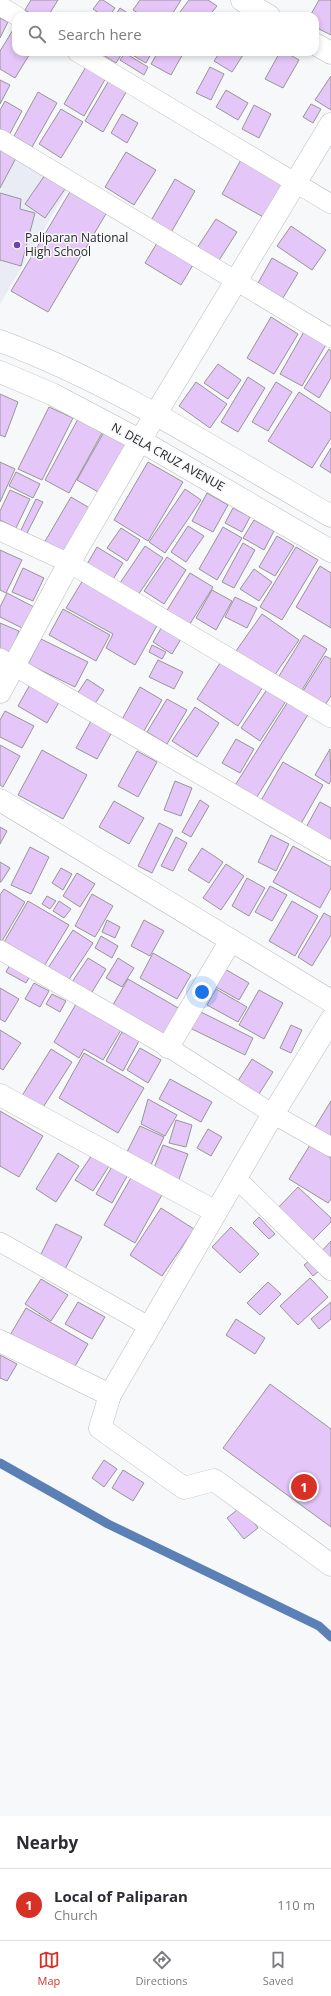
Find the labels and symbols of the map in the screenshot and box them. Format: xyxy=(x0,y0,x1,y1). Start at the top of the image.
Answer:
place label: Paliparan National High School xyxy=(25,229,128,260)
marker: Paliparan National High School xyxy=(12,240,22,250)
street label: N. DELA CRUZ AVENUE xyxy=(108,418,228,495)
your location xyxy=(192,982,212,1002)
pin: 1 xyxy=(291,1472,317,1502)

